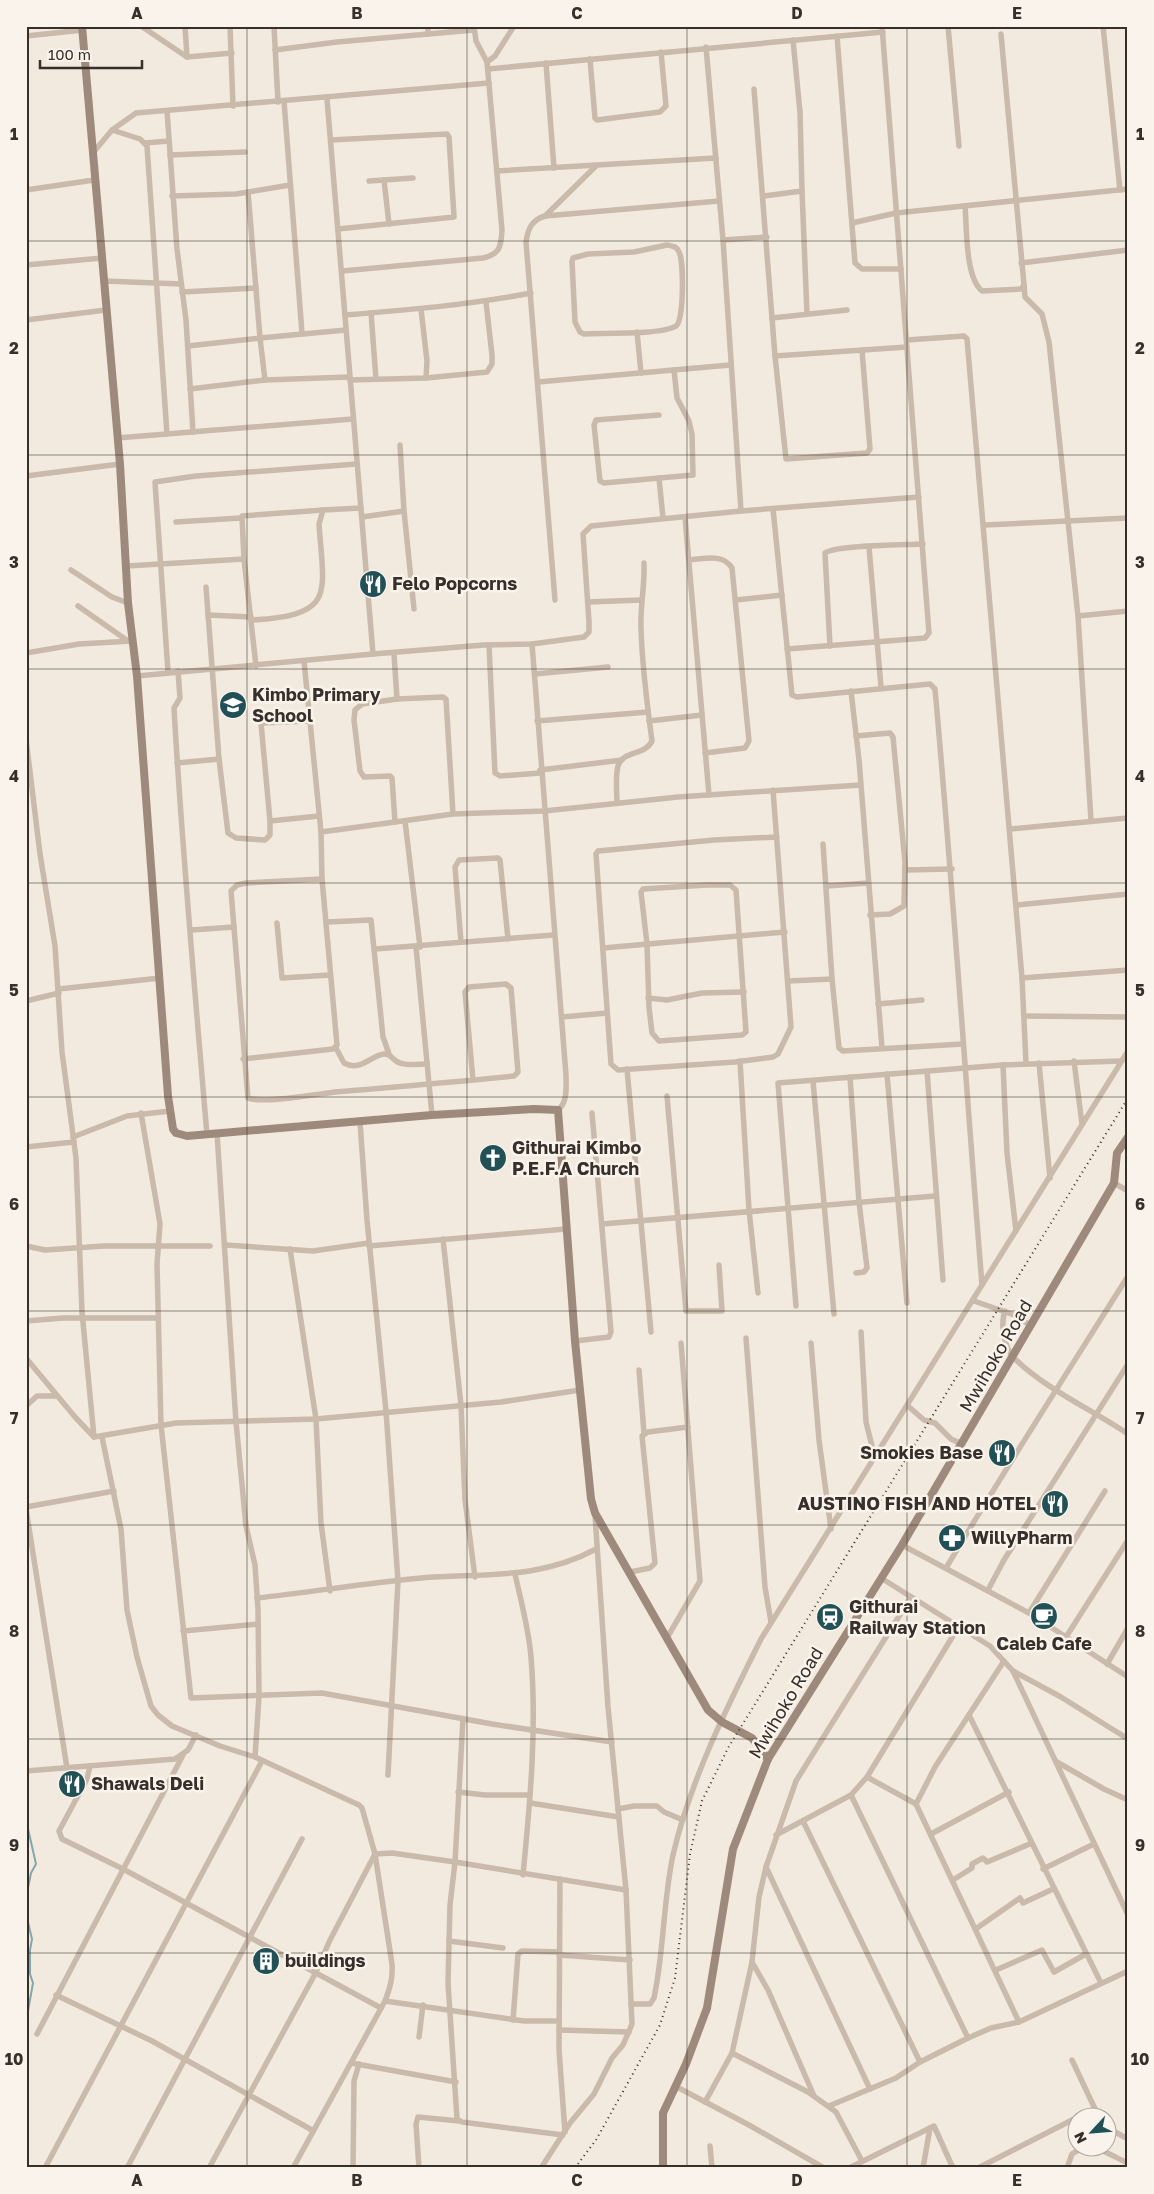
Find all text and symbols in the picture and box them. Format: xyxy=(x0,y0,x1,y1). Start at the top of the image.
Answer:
text: A xyxy=(131,3,143,23)
text: B xyxy=(351,3,363,23)
text: C xyxy=(571,3,583,23)
text: D xyxy=(791,3,803,23)
text: E xyxy=(1012,3,1022,23)
scale bar xyxy=(40,38,142,70)
text: 100 m xyxy=(48,45,91,63)
text: 1 xyxy=(10,124,18,144)
text: 1 xyxy=(1136,124,1144,144)
text: 2 xyxy=(9,338,19,358)
text: 2 xyxy=(1135,338,1145,358)
text: 3 xyxy=(9,552,19,572)
text: 3 xyxy=(1135,552,1145,572)
restaurant icon: Felo Popcorns xyxy=(358,569,388,599)
place label: Felo Popcorns xyxy=(392,572,517,594)
place label: Kimbo Primary School xyxy=(252,683,381,726)
school or university icon: Kimbo Primary School xyxy=(218,690,248,720)
text: 4 xyxy=(9,766,19,786)
text: 4 xyxy=(1135,766,1145,786)
text: 5 xyxy=(9,980,19,1000)
text: 5 xyxy=(1135,980,1145,1000)
place label: Githurai Kimbo P.E.F.A Church xyxy=(512,1136,641,1179)
church icon: Githurai Kimbo P.E.F.A Church xyxy=(478,1143,508,1173)
text: 6 xyxy=(9,1194,19,1214)
text: 6 xyxy=(1135,1194,1145,1214)
street label: Mwihoko Road xyxy=(954,1295,1036,1416)
text: 7 xyxy=(10,1408,19,1428)
text: 7 xyxy=(1136,1408,1145,1428)
restaurant icon: Smokies Base xyxy=(987,1438,1017,1468)
place label: Smokies Base xyxy=(860,1441,983,1463)
restaurant icon: AUSTINO FISH AND HOTEL xyxy=(1040,1489,1070,1519)
place label: AUSTINO FISH AND HOTEL xyxy=(798,1492,1036,1514)
pharmacy icon: WillyPharm xyxy=(937,1523,967,1553)
place label: WillyPharm xyxy=(971,1526,1073,1548)
place label: Githurai Railway Station xyxy=(849,1595,986,1638)
cafe icon: Caleb Cafe xyxy=(1029,1601,1059,1631)
station icon: Githurai Railway Station xyxy=(815,1602,845,1632)
text: 8 xyxy=(9,1621,19,1641)
text: 8 xyxy=(1135,1621,1145,1641)
place label: Caleb Cafe xyxy=(996,1632,1092,1654)
street label: Mwihoko Road xyxy=(743,1643,827,1762)
restaurant icon: Shawals Deli xyxy=(57,1769,87,1799)
place label: Shawals Deli xyxy=(91,1772,204,1794)
text: 9 xyxy=(9,1835,19,1855)
text: 9 xyxy=(1135,1835,1145,1855)
building icon: buildings xyxy=(251,1946,281,1976)
place label: buildings xyxy=(285,1949,366,1971)
text: 10 xyxy=(5,2049,23,2069)
text: 10 xyxy=(1131,2049,1149,2069)
north arrow xyxy=(1066,2106,1116,2156)
text: N xyxy=(1070,2129,1090,2146)
text: A xyxy=(131,2170,143,2190)
text: B xyxy=(351,2170,363,2190)
text: C xyxy=(571,2170,583,2190)
text: D xyxy=(791,2170,803,2190)
text: E xyxy=(1012,2170,1022,2190)

